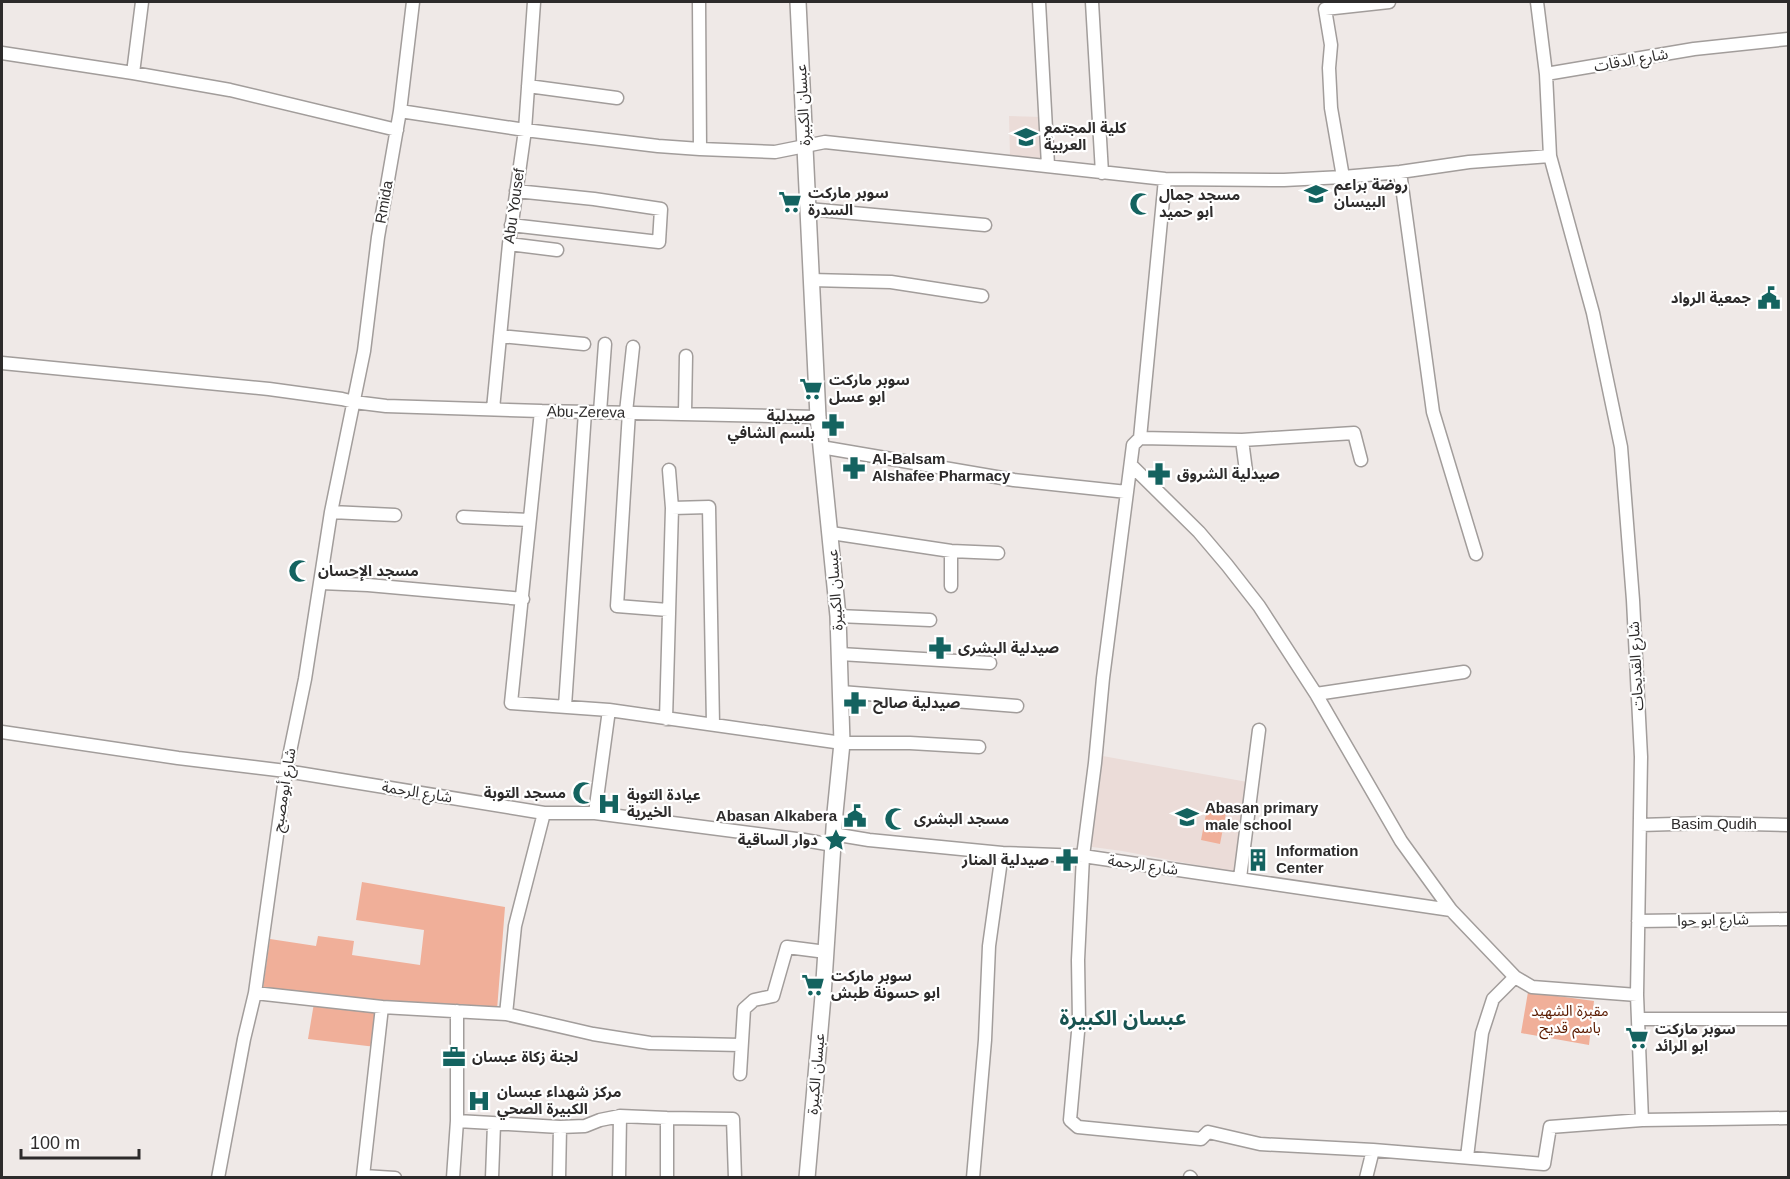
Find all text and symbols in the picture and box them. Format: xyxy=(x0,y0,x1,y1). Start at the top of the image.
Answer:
street label: شارع الدقات xyxy=(1593,45,1670,78)
street label: عبسان الكبيرة xyxy=(792,63,814,146)
place label: كلية المجتمع العربية xyxy=(1044,119,1127,154)
school or university icon: كلية المجتمع العربية xyxy=(1013,124,1039,150)
street label: Abu Yousef xyxy=(500,166,527,245)
place label: روضة براعم البيسان xyxy=(1334,176,1408,210)
street label: Rmida xyxy=(371,178,396,225)
school or university icon: روضة براعم البيسان xyxy=(1303,181,1329,207)
place label: سوبر ماركت السدرة xyxy=(808,184,889,219)
place label: مسجد جمال ابو حميد xyxy=(1159,186,1240,221)
supermarket icon: سوبر ماركت السدرة xyxy=(777,189,803,215)
mosque icon: مسجد جمال ابو حميد xyxy=(1128,191,1154,217)
public building icon: جمعية الرواد xyxy=(1756,285,1782,311)
place label: جمعية الرواد xyxy=(1671,289,1752,307)
place label: سوبر ماركت ابو عسل xyxy=(829,371,910,406)
supermarket icon: سوبر ماركت ابو عسل xyxy=(798,376,824,402)
street label: Abu-Zereva xyxy=(547,402,626,421)
place label: صيدلية بلسم الشافي xyxy=(728,407,815,444)
pharmacy icon: صيدلية بلسم الشافي xyxy=(820,412,846,438)
place label: Al-Balsam Alshafee Pharmacy xyxy=(872,450,1011,484)
pharmacy icon: Al-Balsam Alshafee Pharmacy xyxy=(841,455,867,481)
pharmacy icon: صيدلية الشروق xyxy=(1146,461,1172,487)
place label: صيدلية الشروق xyxy=(1177,465,1280,483)
street label: عبسان الكبيرة xyxy=(823,548,847,631)
mosque icon: مسجد الإحسان xyxy=(287,558,313,584)
place label: مسجد الإحسان xyxy=(318,562,419,581)
street label: شارع القديحات xyxy=(1625,620,1650,711)
pharmacy icon: صيدلية البشرى xyxy=(927,635,953,661)
place label: صيدلية البشرى xyxy=(958,639,1059,657)
pharmacy icon: صيدلية صالح xyxy=(842,690,868,716)
place label: صيدلية صالح xyxy=(873,694,961,714)
street label: شارع أبومصبح xyxy=(268,746,303,834)
street label: شارع الرحمة xyxy=(380,778,454,809)
mosque icon: مسجد التوبة xyxy=(571,780,597,806)
place label: مسجد التوبة xyxy=(484,784,566,802)
place label: عيادة التوبة الخيرية xyxy=(627,786,701,821)
hospital icon: عيادة التوبة الخيرية xyxy=(596,791,622,817)
place label: Abasan primary male school xyxy=(1205,799,1319,833)
public building icon: Abasan Alkabera xyxy=(842,803,868,829)
school or university icon: Abasan primary male school xyxy=(1174,804,1200,830)
mosque icon: مسجد البشرى xyxy=(883,806,909,832)
place label: Abasan Alkabera xyxy=(716,807,838,824)
place label: مسجد البشرى xyxy=(914,810,1009,828)
street label: Basim Qudih xyxy=(1671,815,1757,832)
place icon: دوار الساقية xyxy=(823,827,849,853)
place label: دوار الساقية xyxy=(738,831,818,849)
place label: Information Center xyxy=(1276,842,1359,876)
pharmacy icon: صيدلية المنار xyxy=(1054,847,1080,873)
building icon: Information Center xyxy=(1245,847,1271,873)
place label: صيدلية المنار xyxy=(961,851,1049,869)
street label: شارع الرحمة xyxy=(1106,851,1180,882)
street label: شارع ابو حوا xyxy=(1677,910,1749,933)
place label: سوبر ماركت ابو حسونة طبش xyxy=(831,967,940,1002)
supermarket icon: سوبر ماركت ابو حسونة طبش xyxy=(800,972,826,998)
park label: مقبرة الشهيد باسم قديح xyxy=(1531,1002,1609,1040)
district label: عبسان الكبيرة xyxy=(1059,1006,1187,1030)
place label: سوبر ماركت ابو الرائد xyxy=(1655,1020,1736,1055)
supermarket icon: سوبر ماركت ابو الرائد xyxy=(1624,1025,1650,1051)
street label: عبسان الكبيرة xyxy=(803,1032,829,1115)
office icon: لجنة زكاة عبسان xyxy=(441,1044,467,1070)
place label: لجنة زكاة عبسان xyxy=(472,1048,578,1066)
place label: مركز شهداء عبسان الكبيرة الصحي xyxy=(497,1083,622,1120)
hospital icon: مركز شهداء عبسان الكبيرة الصحي xyxy=(466,1088,492,1114)
scale bar xyxy=(21,1122,140,1160)
text: 100 m xyxy=(30,1133,80,1153)

